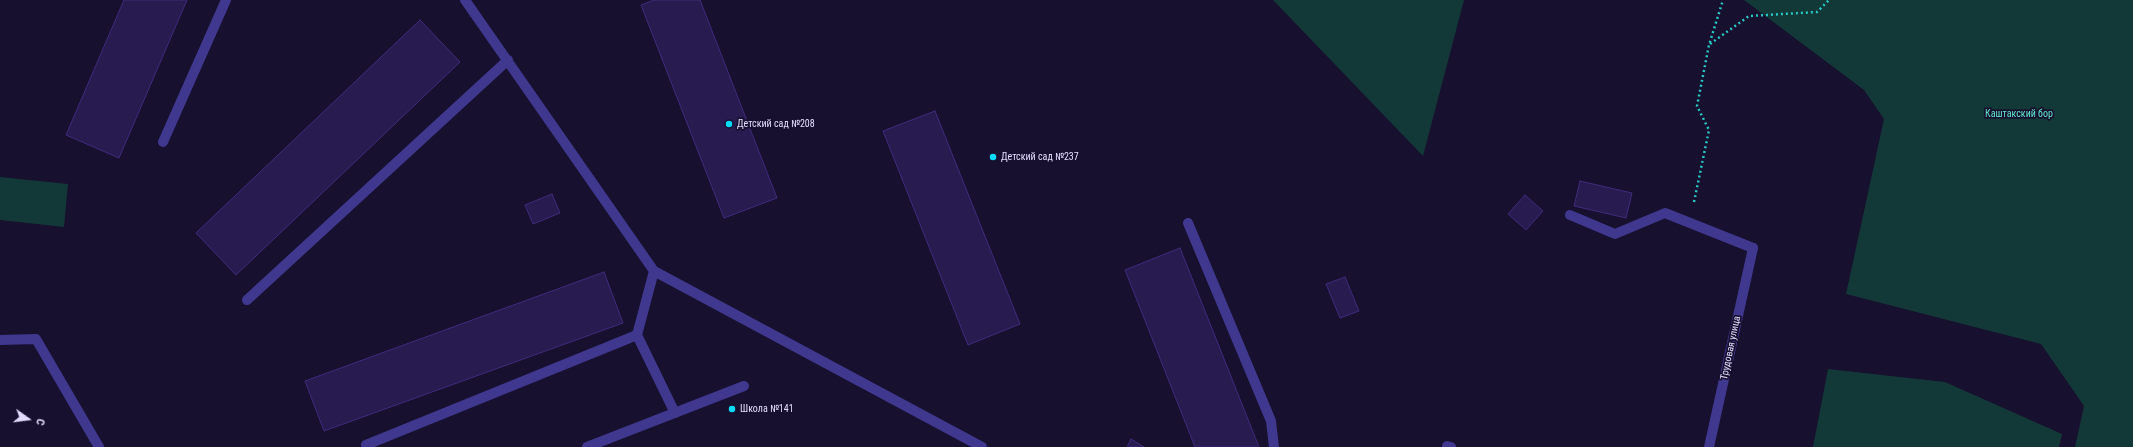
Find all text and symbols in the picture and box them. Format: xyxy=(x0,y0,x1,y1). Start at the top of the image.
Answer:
park label: Каштакский бор xyxy=(1985,108,2053,120)
place label: Детский сад №208 xyxy=(737,118,815,130)
marker: Детский сад №208 xyxy=(724,119,734,129)
place label: Детский сад №237 xyxy=(1001,151,1079,163)
marker: Детский сад №237 xyxy=(988,152,998,162)
street label: Трудовая улица xyxy=(1718,315,1744,381)
north arrow xyxy=(8,399,48,439)
place label: Школа №141 xyxy=(740,403,794,415)
marker: Школа №141 xyxy=(727,404,737,414)
text: С xyxy=(33,417,47,427)

